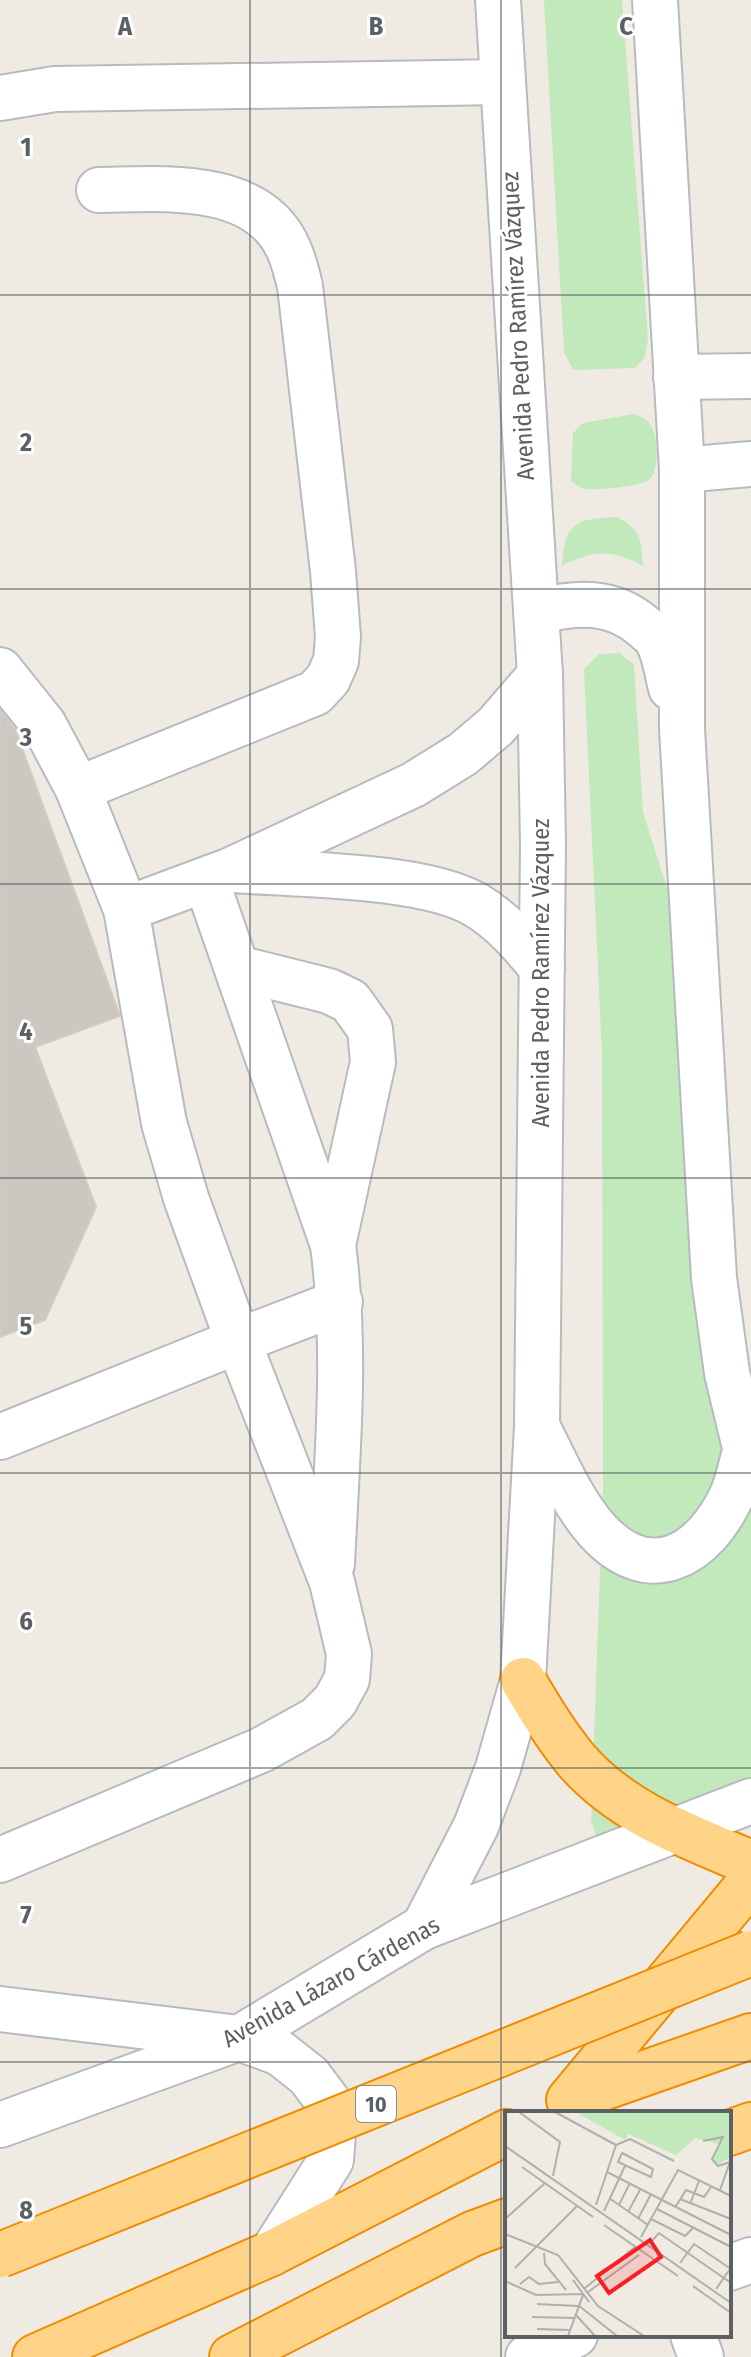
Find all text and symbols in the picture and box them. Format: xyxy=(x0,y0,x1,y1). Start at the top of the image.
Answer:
text: A xyxy=(117,11,133,42)
text: B xyxy=(369,11,384,42)
text: C xyxy=(619,11,633,42)
text: 1 xyxy=(21,132,32,163)
street label: Avenida Pedro Ramírez Vázquez xyxy=(496,171,540,481)
text: 2 xyxy=(19,427,32,458)
text: 3 xyxy=(19,722,32,753)
street label: Avenida Pedro Ramírez Vázquez xyxy=(527,818,555,1128)
text: 4 xyxy=(19,1016,33,1047)
text: 5 xyxy=(20,1311,33,1342)
text: 6 xyxy=(19,1606,33,1637)
text: 7 xyxy=(20,1900,32,1931)
street label: Avenida Lázaro Cárdenas xyxy=(218,1911,444,2053)
road number: 10 xyxy=(356,2086,396,2122)
inset map xyxy=(505,2111,731,2337)
text: 8 xyxy=(19,2195,33,2226)

